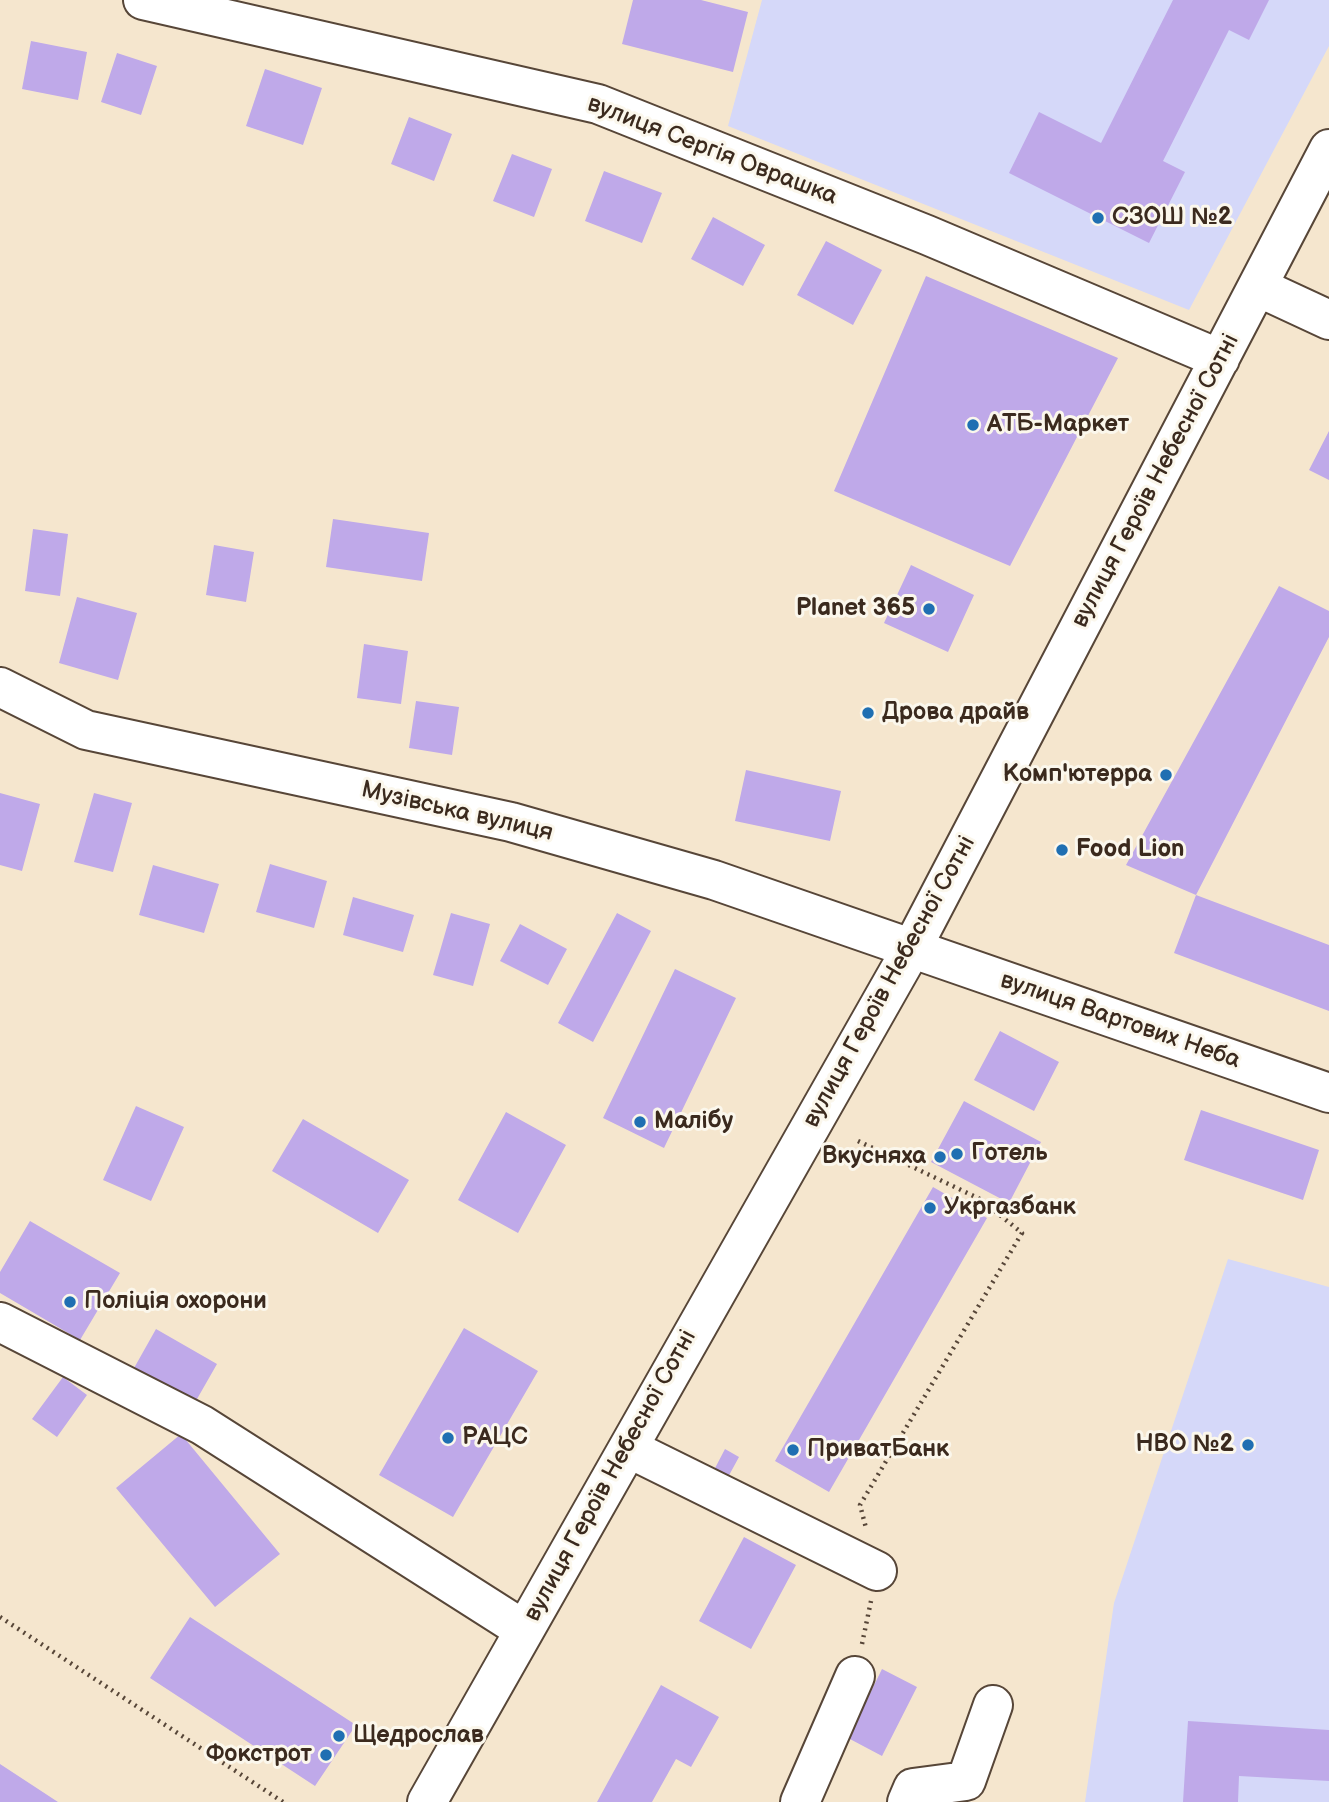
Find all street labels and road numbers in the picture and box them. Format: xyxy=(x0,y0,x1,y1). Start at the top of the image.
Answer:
street label: вулиця Сергія Оврашка xyxy=(583,90,841,212)
street label: вулиця Героїв Небесної Сотні xyxy=(1066,329,1246,633)
street label: Музівська вулиця xyxy=(358,776,556,848)
street label: вулиця Героїв Небесної Сотні xyxy=(798,831,982,1133)
street label: вулиця Вартових Неба xyxy=(996,966,1244,1076)
street label: вулиця Героїв Небесної Сотні xyxy=(519,1325,703,1627)

